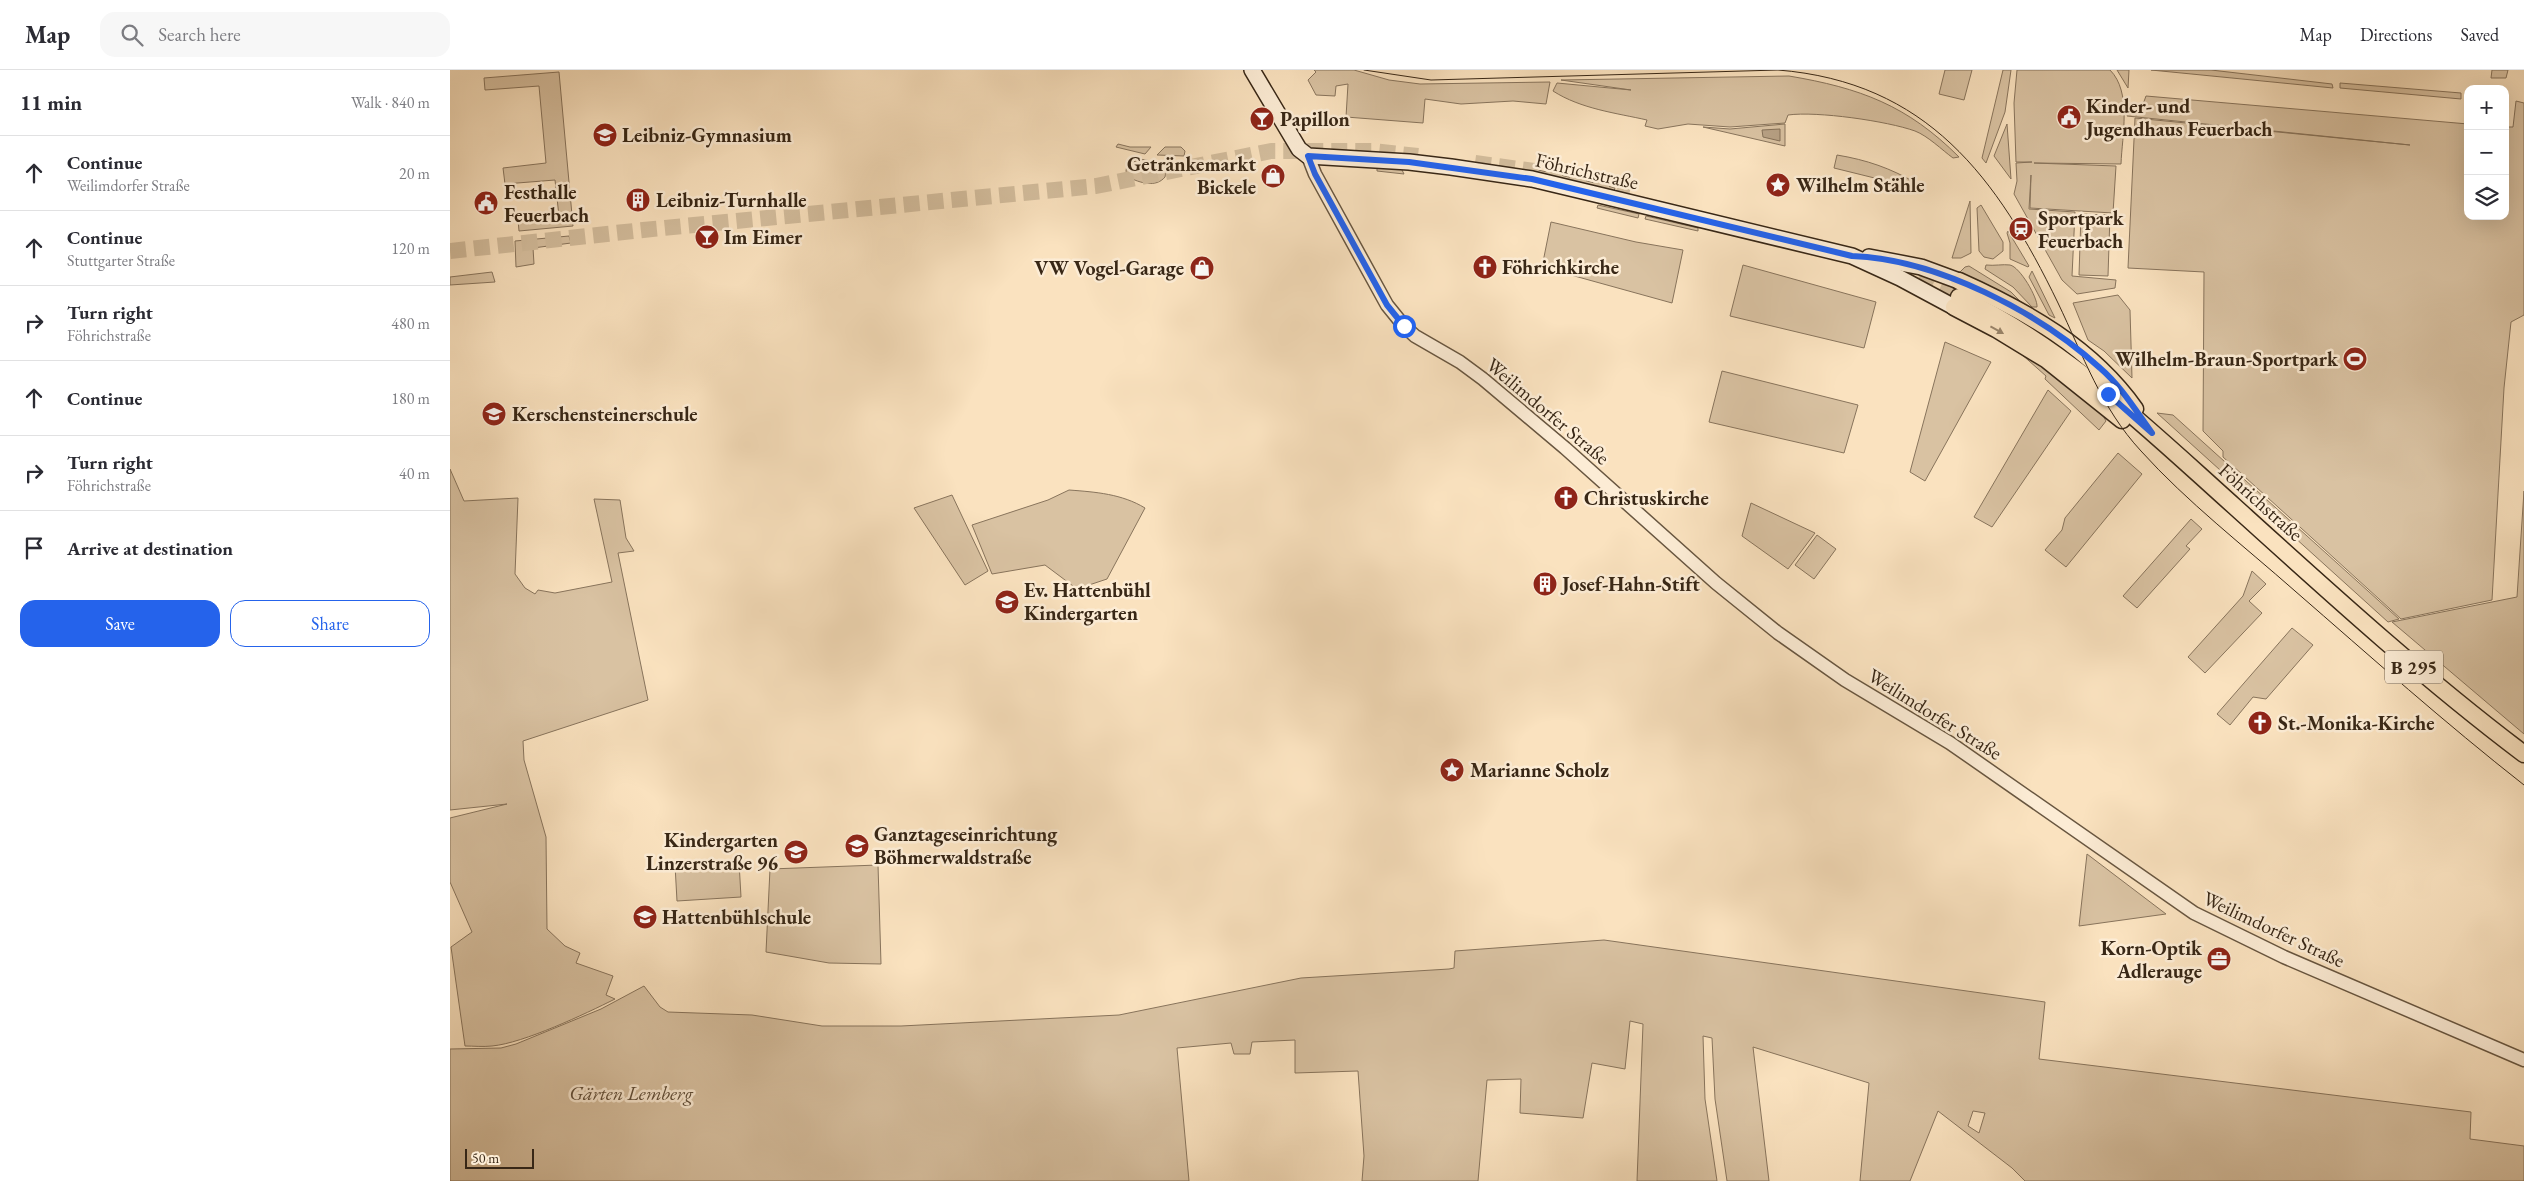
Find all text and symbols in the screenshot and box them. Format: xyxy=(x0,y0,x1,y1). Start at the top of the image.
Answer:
search box xyxy=(100,12,450,57)
text: Map xyxy=(25,19,70,50)
icon: search xyxy=(118,21,146,49)
text: Search here xyxy=(158,22,241,47)
text: Map xyxy=(2300,23,2332,46)
text: Directions xyxy=(2360,23,2432,46)
text: Saved xyxy=(2460,23,2499,46)
map controls xyxy=(2464,85,2509,220)
button: + xyxy=(2464,85,2509,130)
text: 11 min xyxy=(20,89,82,116)
text: Walk · 840 m xyxy=(351,92,430,113)
place label: Kinder- und Jugendhaus Feuerbach xyxy=(2084,93,2272,142)
public building icon: Kinder- und Jugendhaus Feuerbach xyxy=(2056,104,2082,130)
bar icon: Papillon xyxy=(1249,106,1275,132)
place label: Papillon xyxy=(1280,106,1350,132)
school or university icon: Leibniz-Gymnasium xyxy=(592,122,618,148)
place label: Leibniz-Gymnasium xyxy=(622,122,792,148)
button: − xyxy=(2464,130,2509,175)
street label: Föhrichstraße xyxy=(1533,147,1641,196)
text: Continue xyxy=(67,150,142,175)
place label: Getränkemarkt Bickele xyxy=(1127,151,1256,200)
icon: ahead xyxy=(20,159,48,187)
text: 20 m xyxy=(399,163,430,184)
shop icon: Getränkemarkt Bickele xyxy=(1260,163,1286,189)
place icon: Wilhelm Stähle xyxy=(1765,172,1791,198)
place label: Wilhelm Stähle xyxy=(1796,172,1925,198)
text: Weilimdorfer Straße xyxy=(67,175,190,196)
button: layers xyxy=(2464,175,2509,220)
place label: Festhalle Feuerbach xyxy=(504,179,589,228)
building icon: Leibniz-Turnhalle xyxy=(625,187,651,213)
place label: Leibniz-Turnhalle xyxy=(656,187,807,213)
public building icon: Festhalle Feuerbach xyxy=(473,190,499,216)
place label: Sportpark Feuerbach xyxy=(2038,205,2125,254)
station icon: Sportpark Feuerbach xyxy=(2008,216,2034,242)
bar icon: Im Eimer xyxy=(694,224,720,250)
place label: Im Eimer xyxy=(724,224,803,250)
text: Continue xyxy=(67,225,142,250)
icon: ahead xyxy=(20,234,48,262)
text: 120 m xyxy=(391,238,430,259)
text: Stuttgarter Straße xyxy=(67,250,175,271)
church icon: Föhrichkirche xyxy=(1472,254,1498,280)
place label: Föhrichkirche xyxy=(1502,254,1619,280)
place label: VW Vogel-Garage xyxy=(1034,255,1184,281)
shop icon: VW Vogel-Garage xyxy=(1189,255,1215,281)
text: Turn right xyxy=(67,300,153,325)
icon: right xyxy=(20,309,48,337)
text: 480 m xyxy=(391,313,430,334)
route start xyxy=(1393,315,1416,338)
text: Föhrichstraße xyxy=(67,325,151,346)
one-way arrow xyxy=(1991,325,2004,334)
place label: Wilhelm-Braun-Sportpark xyxy=(2115,346,2339,372)
sports icon: Wilhelm-Braun-Sportpark xyxy=(2342,346,2368,372)
street label: Weilimdorfer Straße xyxy=(1481,352,1615,470)
route end xyxy=(2097,383,2120,406)
icon: ahead xyxy=(20,384,48,412)
text: Continue xyxy=(67,386,142,411)
text: 180 m xyxy=(391,388,430,409)
school or university icon: Kerschensteinerschule xyxy=(481,401,507,427)
place label: Kerschensteinerschule xyxy=(512,401,698,427)
text: Turn right xyxy=(67,450,153,475)
street label: Föhrichstraße xyxy=(2213,457,2309,547)
icon: right xyxy=(20,459,48,487)
text: 40 m xyxy=(399,463,430,484)
text: Föhrichstraße xyxy=(67,475,151,496)
church icon: Christuskirche xyxy=(1553,485,1579,511)
place label: Christuskirche xyxy=(1584,485,1709,511)
icon: arrive xyxy=(20,534,48,562)
text: Arrive at destination xyxy=(67,536,233,561)
building icon: Josef-Hahn-Stift xyxy=(1532,571,1558,597)
place label: Josef-Hahn-Stift xyxy=(1560,571,1700,597)
place label: Ev. Hattenbühl Kindergarten xyxy=(1024,577,1151,626)
school or university icon: Ev. Hattenbühl Kindergarten xyxy=(994,589,1020,615)
button: Save xyxy=(20,600,220,647)
button: Share xyxy=(230,600,430,647)
road number: B 295 xyxy=(2385,650,2443,684)
street label: Weilimdorfer Straße xyxy=(1863,662,2007,766)
church icon: St.-Monika-Kirche xyxy=(2247,710,2273,736)
place label: St.-Monika-Kirche xyxy=(2278,710,2435,736)
place icon: Marianne Scholz xyxy=(1439,757,1465,783)
place label: Marianne Scholz xyxy=(1470,757,1609,783)
place label: Ganztageseinrichtung Böhmerwaldstraße xyxy=(874,821,1058,870)
place label: Kindergarten Linzerstraße 96 xyxy=(646,827,778,876)
school or university icon: Ganztageseinrichtung Böhmerwaldstraße xyxy=(844,833,870,859)
school or university icon: Kindergarten Linzerstraße 96 xyxy=(783,839,809,865)
street label: Weilimdorfer Straße xyxy=(2199,885,2349,973)
school or university icon: Hattenbühlschule xyxy=(632,904,658,930)
place label: Hattenbühlschule xyxy=(662,904,811,930)
place label: Korn-Optik Adlerauge xyxy=(2101,935,2203,984)
office icon: Korn-Optik Adlerauge xyxy=(2206,946,2232,972)
park label: Gärten Lemberg xyxy=(569,1080,693,1106)
scale bar xyxy=(465,1146,534,1169)
text: 50 m xyxy=(472,1149,499,1167)

